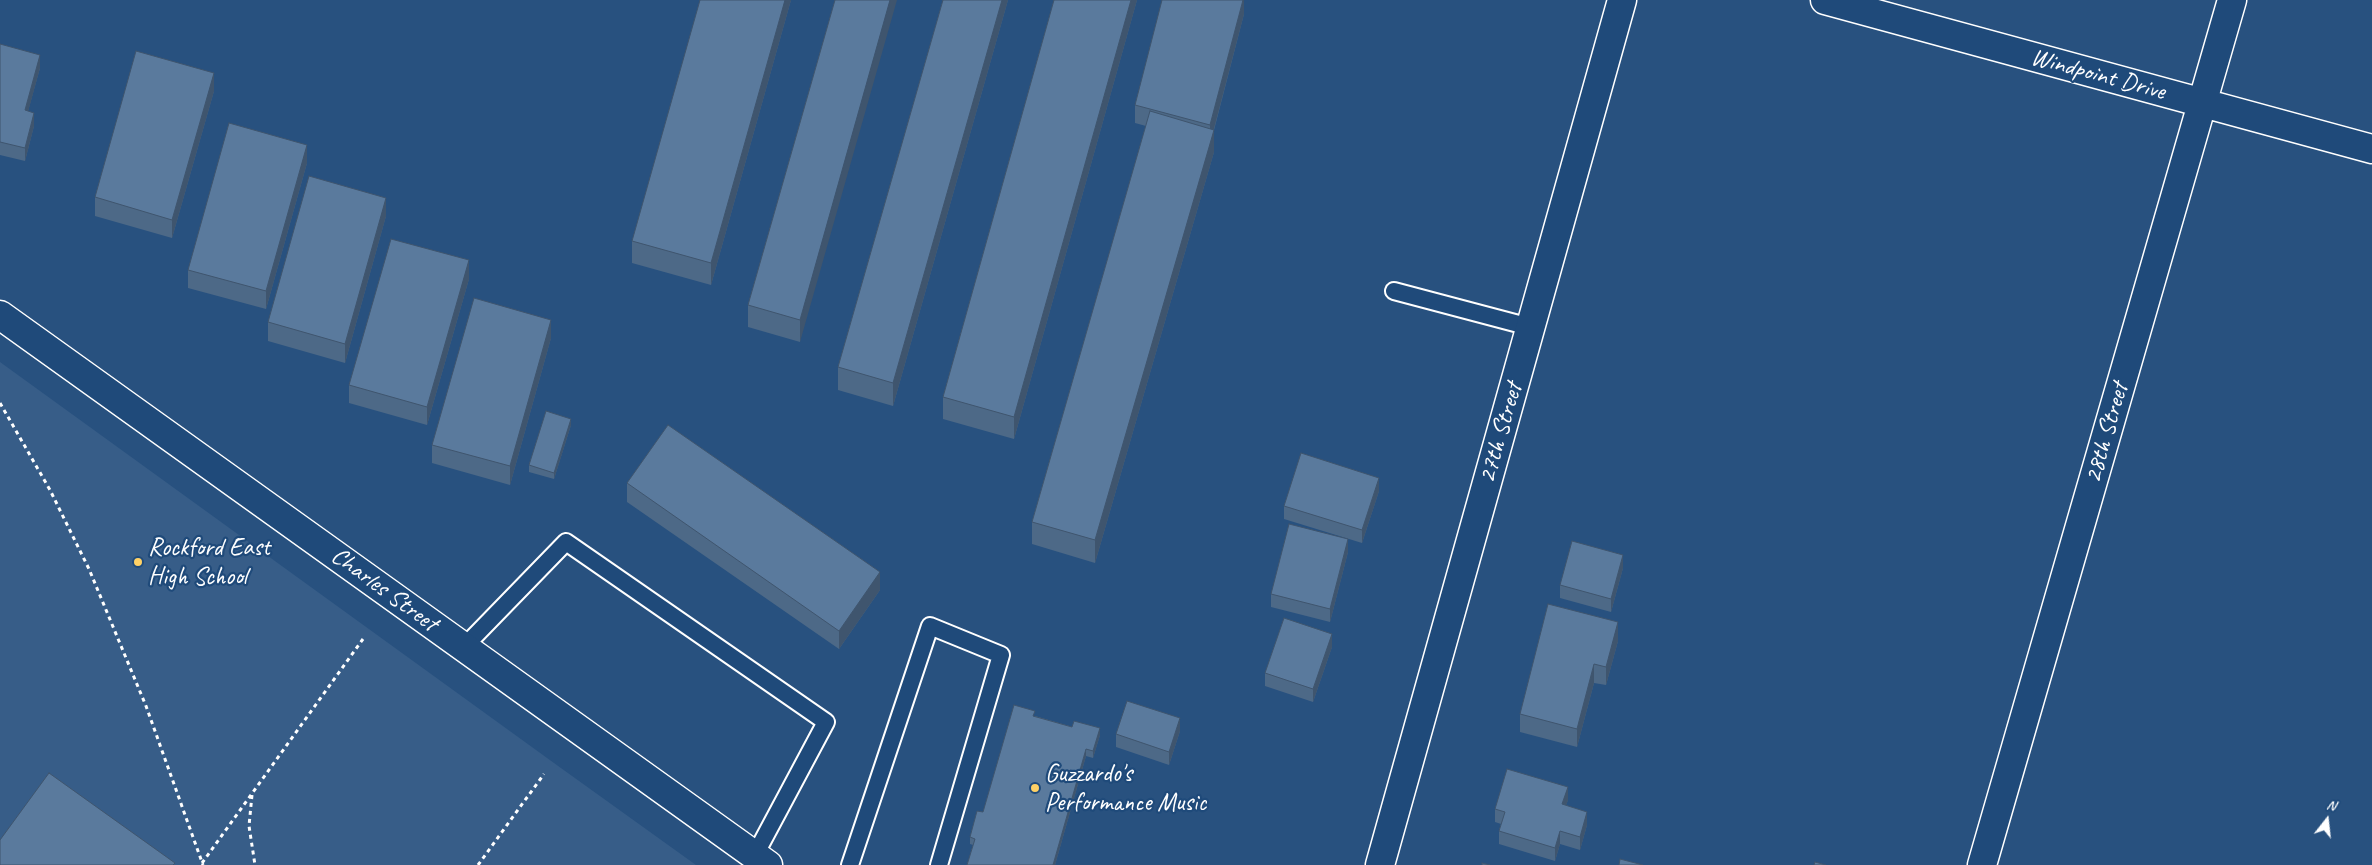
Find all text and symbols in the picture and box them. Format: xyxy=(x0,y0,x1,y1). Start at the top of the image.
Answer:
street label: Windpoint Drive xyxy=(2028,43,2168,107)
street label: 27th Street xyxy=(1472,380,1530,486)
street label: 28th Street xyxy=(2078,380,2136,486)
place label: Rockford East High School xyxy=(148,533,270,592)
street label: Charles Street xyxy=(325,541,443,639)
marker: Rockford East High School xyxy=(132,556,144,568)
place label: Guzzardo's Performance Music xyxy=(1045,759,1206,818)
marker: Guzzardo's Performance Music xyxy=(1029,782,1041,794)
north arrow xyxy=(2302,795,2352,845)
text: N xyxy=(2325,796,2338,814)

